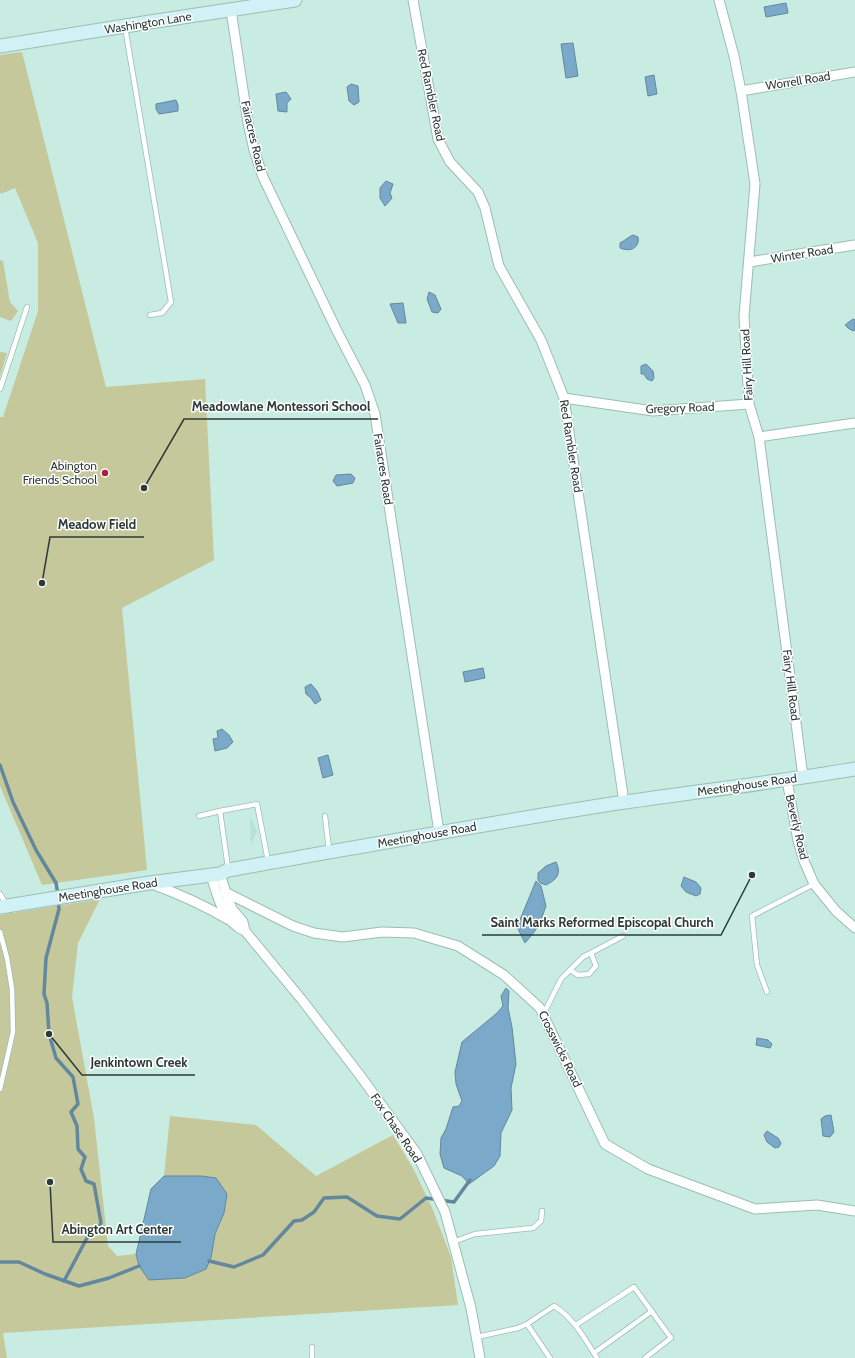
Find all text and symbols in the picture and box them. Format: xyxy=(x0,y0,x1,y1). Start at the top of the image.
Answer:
street label: Washington Lane xyxy=(103,8,193,37)
street label: Red Rambler Road xyxy=(414,47,449,142)
street label: Worrell Road xyxy=(764,68,831,93)
street label: Fairacres Road xyxy=(238,99,269,173)
street label: Winter Road xyxy=(770,241,834,266)
street label: Fairy Hill Road xyxy=(737,329,756,401)
callout: Meadowlane Montessori School xyxy=(184,394,378,419)
text: Meadowlane Montessori School xyxy=(192,398,371,414)
street label: Red Rambler Road xyxy=(557,398,586,494)
street label: Gregory Road xyxy=(645,399,715,416)
street label: Fairacres Road xyxy=(370,432,397,506)
place label: Abington Friends School xyxy=(23,458,97,487)
marker: Abington Friends School xyxy=(100,468,110,478)
callout: Meadow Field xyxy=(50,512,144,537)
text: Meadow Field xyxy=(58,516,136,532)
street label: Fairy Hill Road xyxy=(780,648,803,721)
street label: Meetinghouse Road xyxy=(696,770,798,799)
street label: Beverly Road xyxy=(783,793,812,861)
street label: Meetinghouse Road xyxy=(376,818,478,851)
street label: Meetinghouse Road xyxy=(57,874,159,905)
callout: Saint Marks Reformed Episcopal Church xyxy=(482,910,721,935)
text: Saint Marks Reformed Episcopal Church xyxy=(490,914,714,930)
street label: Crosswicks Road xyxy=(535,1008,585,1089)
callout: Jenkintown Creek xyxy=(82,1050,195,1075)
text: Jenkintown Creek xyxy=(89,1054,188,1070)
street label: Fox Chase Road xyxy=(368,1090,425,1165)
callout: Abington Art Center xyxy=(53,1217,181,1242)
text: Abington Art Center xyxy=(61,1221,173,1237)

